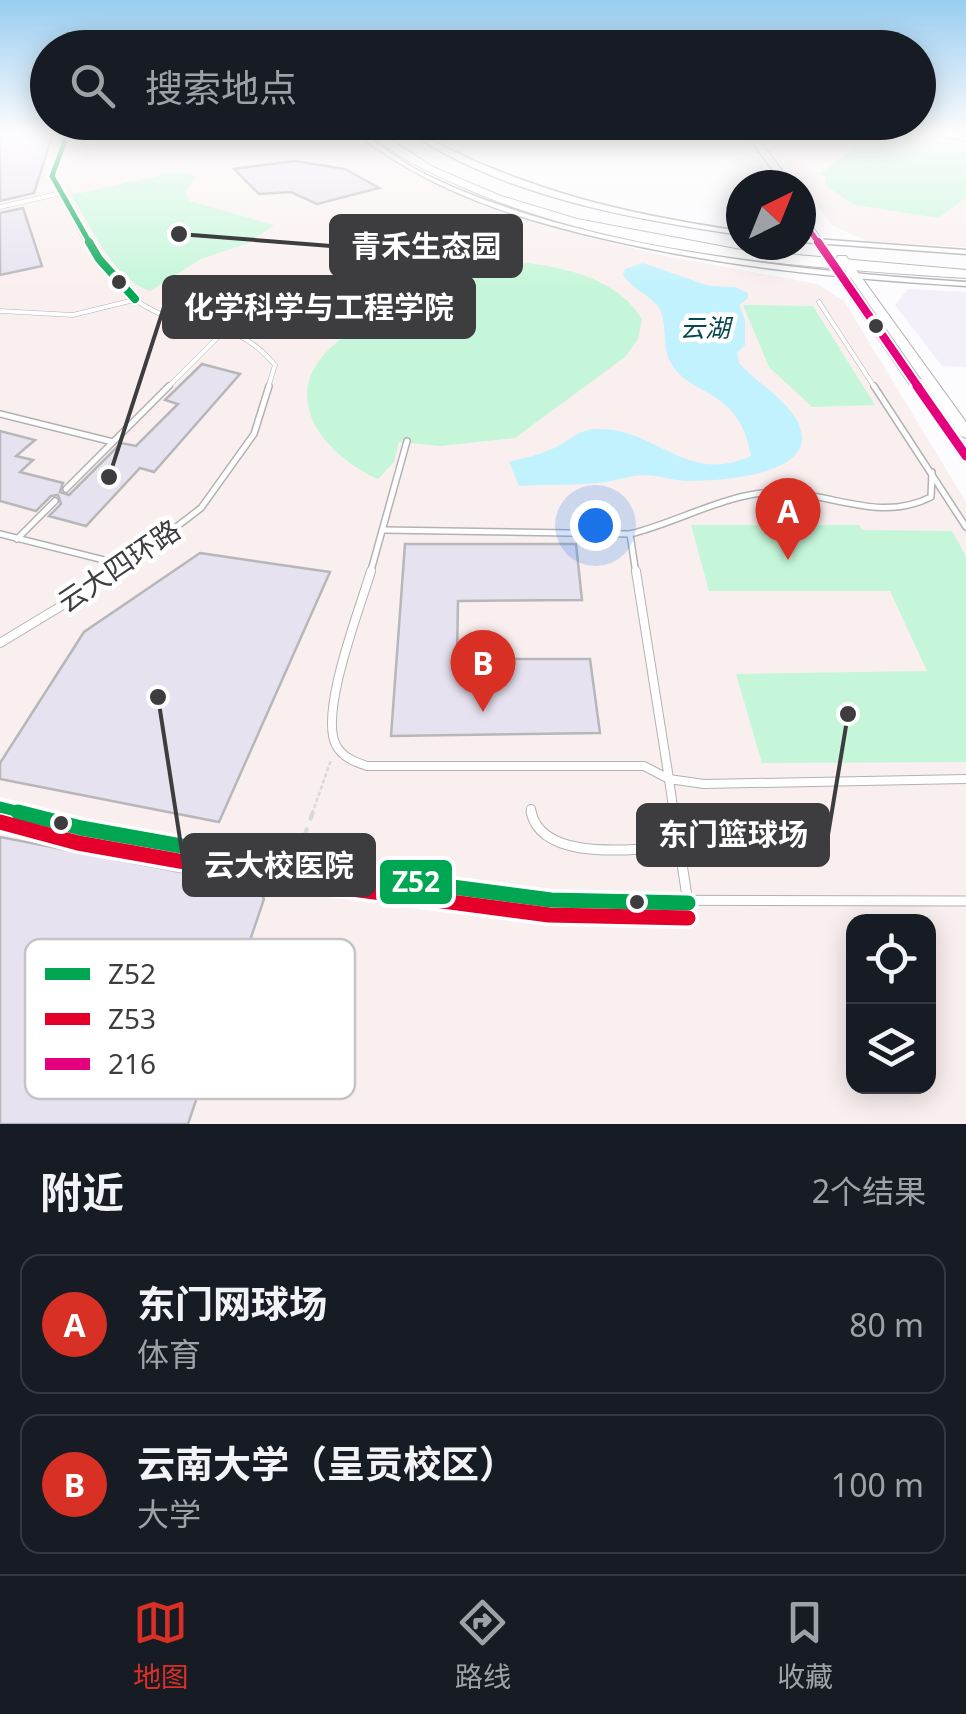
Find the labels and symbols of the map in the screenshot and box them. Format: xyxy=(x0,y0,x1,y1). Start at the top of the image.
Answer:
north arrow xyxy=(726,170,816,260)
callout: 青禾生态园 xyxy=(331,216,521,276)
text: 青禾生态园 xyxy=(351,225,501,266)
unlabelled marker xyxy=(109,272,129,292)
callout: 化学科学与工程学院 xyxy=(164,277,474,337)
text: 化学科学与工程学院 xyxy=(184,286,454,327)
water label: 云湖 xyxy=(680,310,734,344)
unlabelled marker xyxy=(866,316,886,336)
pin: A xyxy=(756,478,820,560)
your location xyxy=(570,500,621,551)
street label: 云大四环路 xyxy=(50,510,187,620)
pin: B xyxy=(450,630,516,712)
callout: 东门篮球场 xyxy=(638,805,828,865)
unlabelled marker xyxy=(51,813,71,833)
text: 东门篮球场 xyxy=(658,813,808,854)
callout: 云大校医院 xyxy=(184,835,374,895)
text: 云大校医院 xyxy=(204,844,354,885)
line badge: Z52 xyxy=(378,858,454,906)
text: Z52 xyxy=(392,862,440,900)
unlabelled marker xyxy=(627,892,647,912)
legend xyxy=(25,939,355,1099)
text: Z52 xyxy=(108,954,156,992)
text: Z53 xyxy=(108,999,156,1037)
text: 216 xyxy=(108,1044,156,1082)

